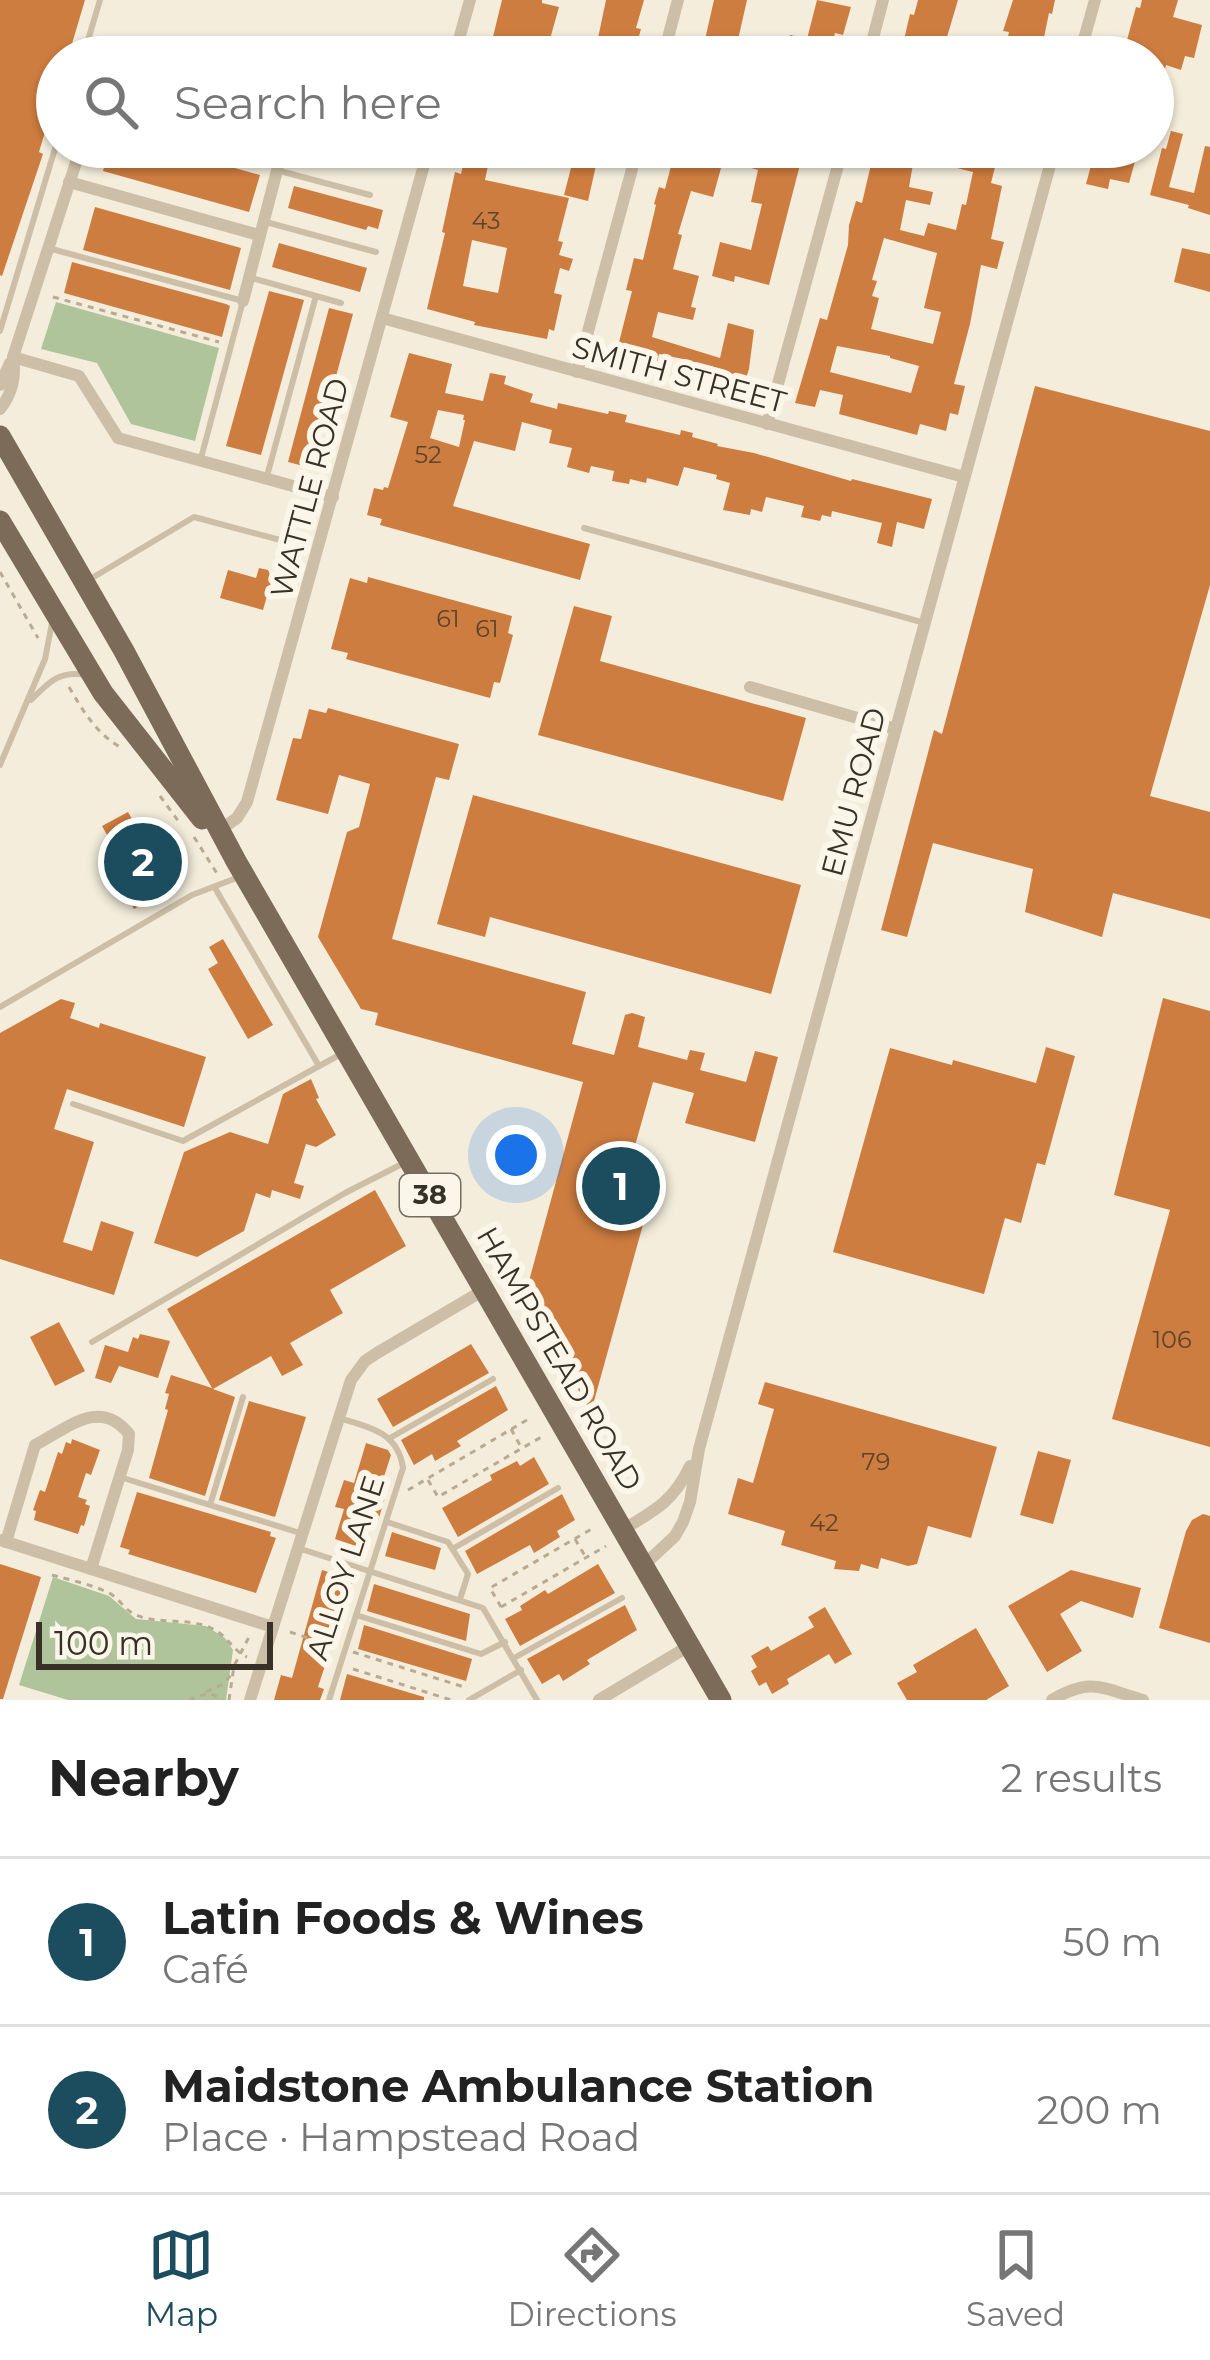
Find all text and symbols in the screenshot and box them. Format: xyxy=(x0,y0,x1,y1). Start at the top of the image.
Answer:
search box xyxy=(36,36,1174,168)
icon: search xyxy=(78,69,144,135)
text: Search here xyxy=(174,75,442,130)
house number: 43 xyxy=(471,206,501,235)
street label: SMITH STREET xyxy=(568,328,791,421)
street label: WATTLE ROAD xyxy=(262,374,357,602)
house number: 52 xyxy=(414,440,442,469)
house number: 61 xyxy=(436,604,460,633)
house number: 61 xyxy=(475,614,499,643)
street label: EMU ROAD xyxy=(813,703,894,880)
pin: 2 xyxy=(104,817,182,907)
your location xyxy=(486,1125,546,1185)
pin: 1 xyxy=(582,1141,660,1231)
road number: 38 xyxy=(400,1174,460,1216)
street label: HAMPSTEAD ROAD xyxy=(469,1220,650,1497)
house number: 106 xyxy=(1152,1325,1192,1354)
house number: 79 xyxy=(862,1447,890,1476)
street label: ALLOY LANE xyxy=(298,1471,393,1665)
house number: 42 xyxy=(809,1508,839,1537)
scale bar xyxy=(36,1616,273,1669)
text: 100 m xyxy=(54,1623,153,1663)
text: Nearby xyxy=(48,1747,239,1809)
text: 2 results xyxy=(1001,1754,1162,1802)
text: Latin Foods & Wines xyxy=(162,1890,644,1945)
text: 1 xyxy=(79,1918,95,1966)
text: 50 m xyxy=(1063,1918,1162,1966)
text: Café xyxy=(162,1945,249,1993)
text: Maidstone Ambulance Station xyxy=(162,2058,875,2113)
text: 2 xyxy=(75,2086,99,2134)
text: 200 m xyxy=(1037,2086,1162,2134)
text: Place · Hampstead Road xyxy=(162,2113,640,2161)
tab: Map xyxy=(145,2222,218,2334)
tab: Directions xyxy=(508,2222,677,2334)
tab: Saved xyxy=(966,2222,1065,2334)

